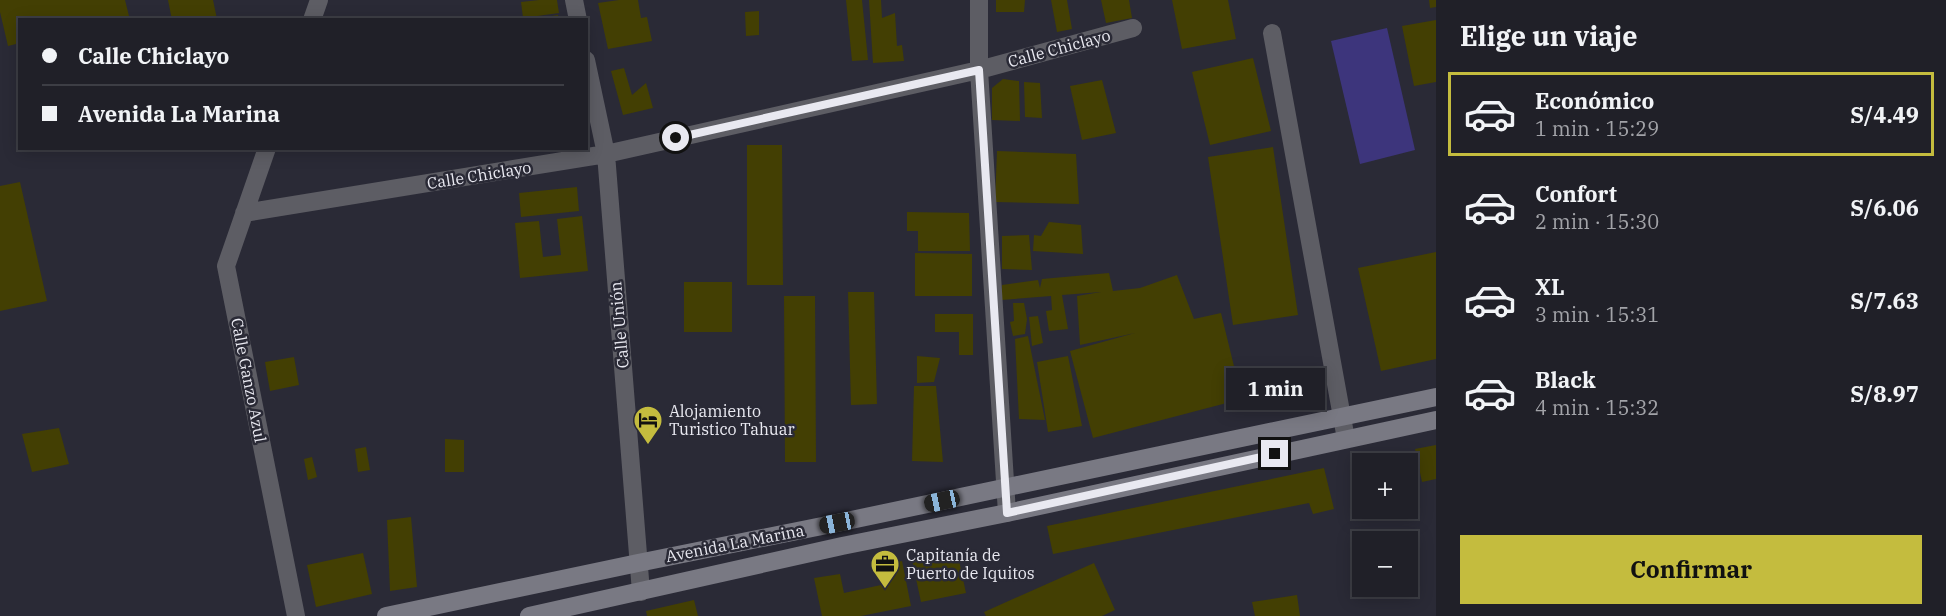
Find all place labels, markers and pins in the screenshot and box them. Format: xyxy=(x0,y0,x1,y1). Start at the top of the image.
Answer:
place label: Alojamiento Turistico Tahuar xyxy=(669,401,795,439)
hotel icon: Alojamiento Turistico Tahuar xyxy=(632,404,664,446)
place label: Capitanía de Puerto de Iquitos xyxy=(906,545,1035,583)
office icon: Capitanía de Puerto de Iquitos xyxy=(869,548,901,590)

